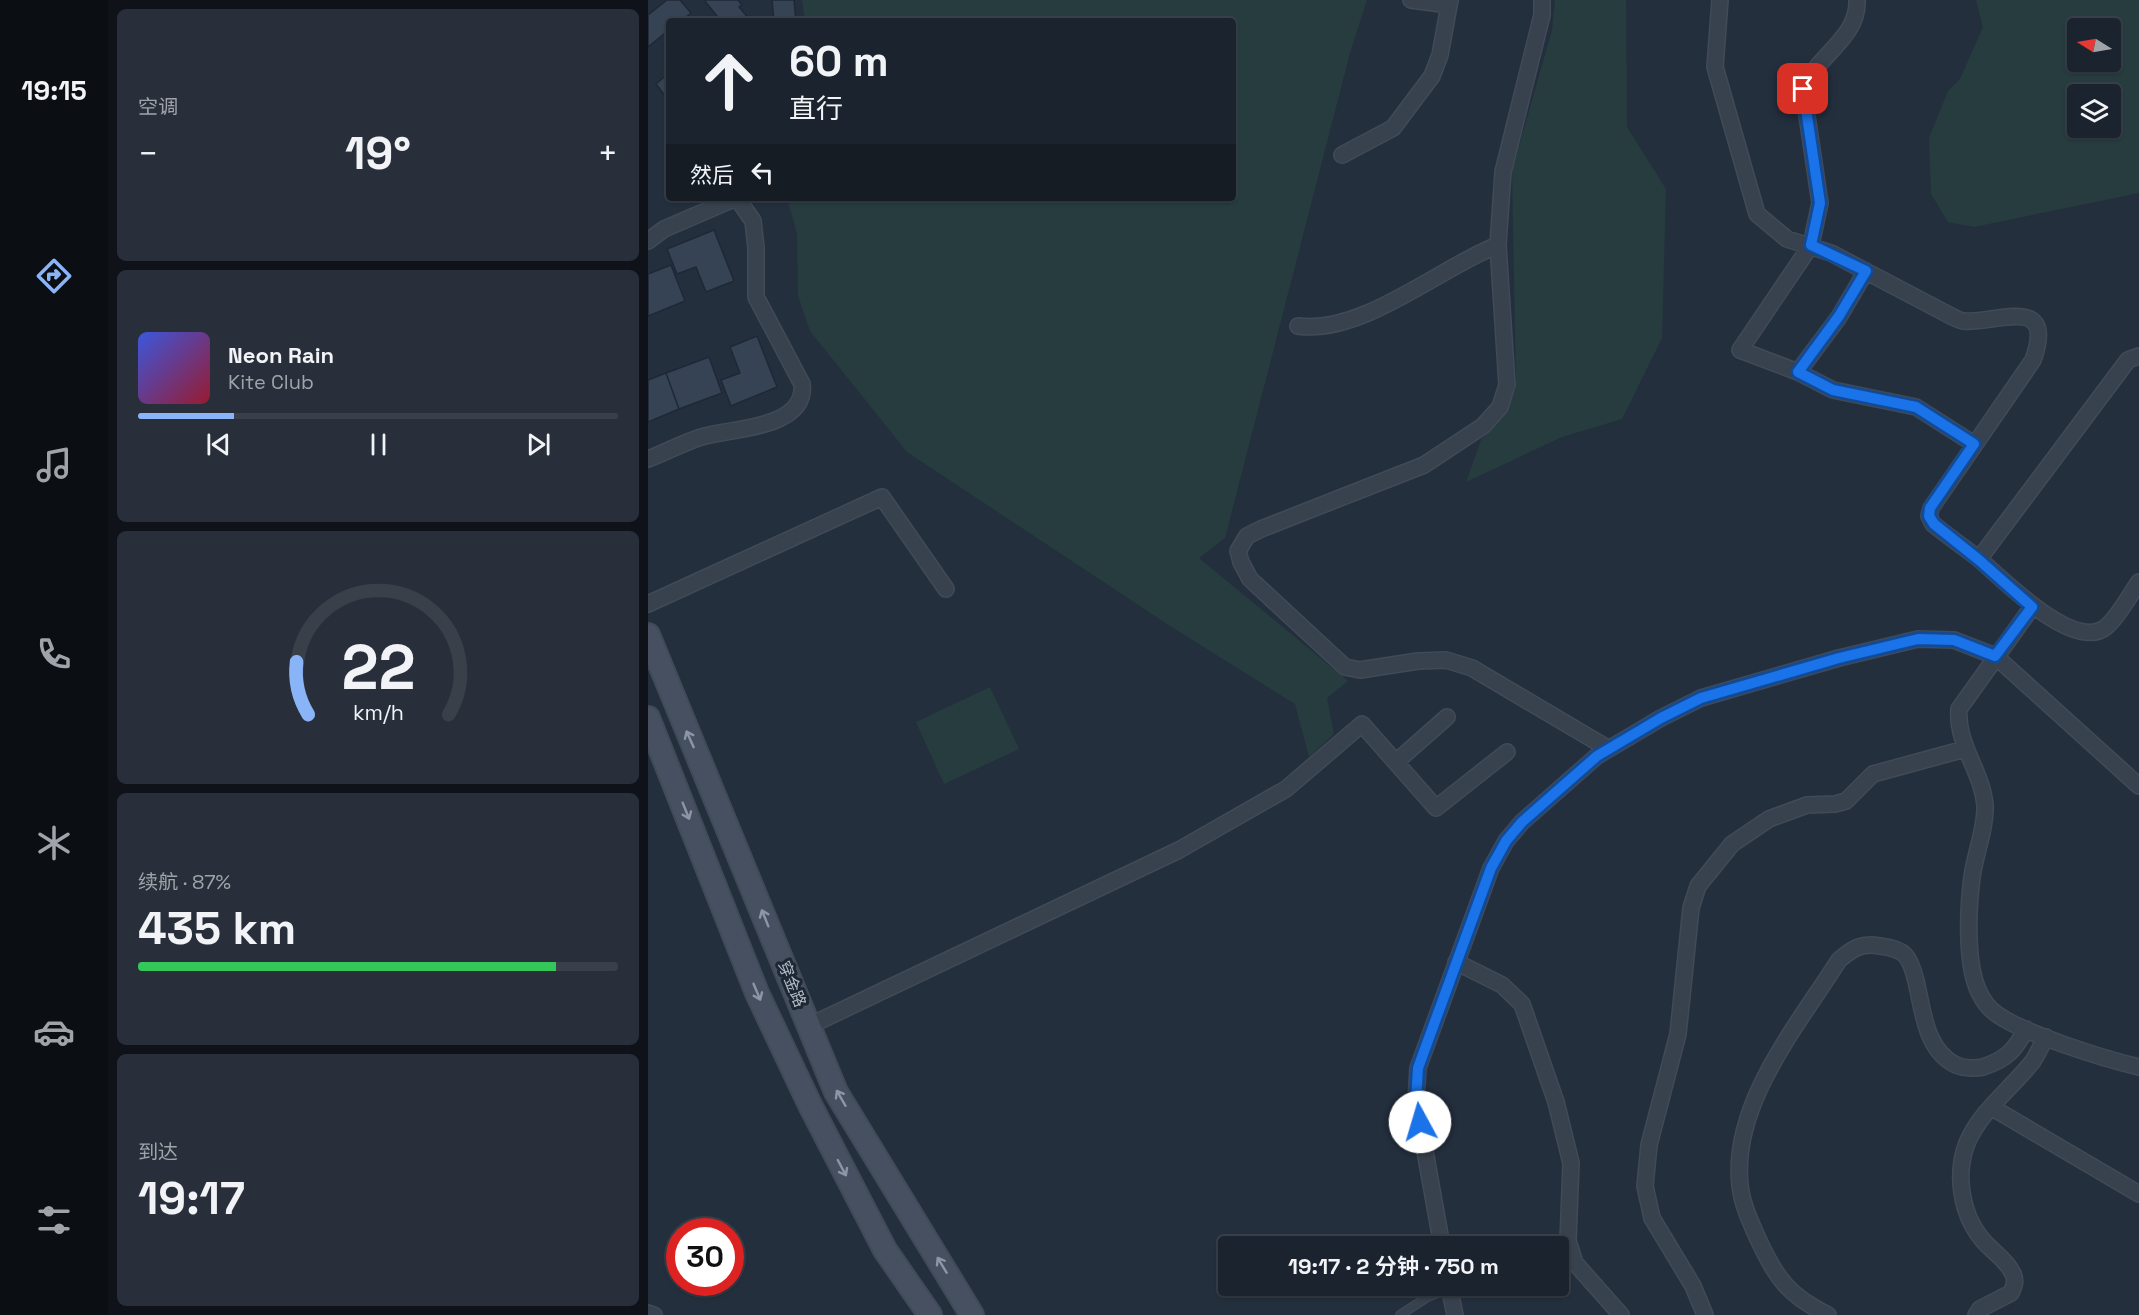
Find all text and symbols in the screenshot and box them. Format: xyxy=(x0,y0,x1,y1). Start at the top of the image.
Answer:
north arrow xyxy=(2067,18,2121,72)
map controls xyxy=(2067,18,2121,138)
text: 60 m xyxy=(789,35,889,88)
icon: ahead xyxy=(690,42,768,120)
pin xyxy=(1777,63,1828,114)
icon: arrive xyxy=(1786,72,1819,105)
text: 19:15 xyxy=(21,73,87,108)
button: layers xyxy=(2067,84,2121,138)
text: 直行 xyxy=(789,91,843,126)
text: 空调 xyxy=(138,94,178,120)
text: 19° xyxy=(345,125,411,182)
text: − xyxy=(138,133,158,175)
text: + xyxy=(598,133,618,175)
icon: left xyxy=(746,156,779,189)
text: 然后 xyxy=(690,161,734,189)
icon: directions xyxy=(33,255,75,297)
text: Neon Rain xyxy=(228,341,334,369)
text: Kite Club xyxy=(228,369,314,395)
icon: previous xyxy=(202,428,235,461)
icon: pause xyxy=(362,428,395,461)
icon: next xyxy=(522,428,555,461)
icon: music xyxy=(33,444,75,486)
text: 22 xyxy=(341,628,415,707)
icon: phone xyxy=(33,633,75,675)
text: km/h xyxy=(352,699,404,726)
one-way arrow xyxy=(684,730,696,748)
one-way arrow xyxy=(681,801,692,819)
icon: climate xyxy=(33,822,75,864)
text: 续航 · 87% xyxy=(138,869,231,895)
text: 435 km xyxy=(138,900,296,957)
one-way arrow xyxy=(759,910,770,928)
street label: 穿金路 xyxy=(773,958,811,1010)
one-way arrow xyxy=(752,982,763,1001)
icon: car xyxy=(33,1011,75,1053)
one-way arrow xyxy=(834,1090,846,1107)
position arrow xyxy=(1388,1090,1452,1154)
text: 到达 xyxy=(138,1139,178,1165)
one-way arrow xyxy=(837,1158,849,1176)
text: 19:17 xyxy=(138,1170,245,1227)
icon: filters xyxy=(33,1199,75,1241)
speed limit sign: 30 xyxy=(666,1218,744,1296)
text: 19:17 · 2 分钟 · 750 m xyxy=(1288,1252,1499,1280)
one-way arrow xyxy=(935,1257,947,1274)

